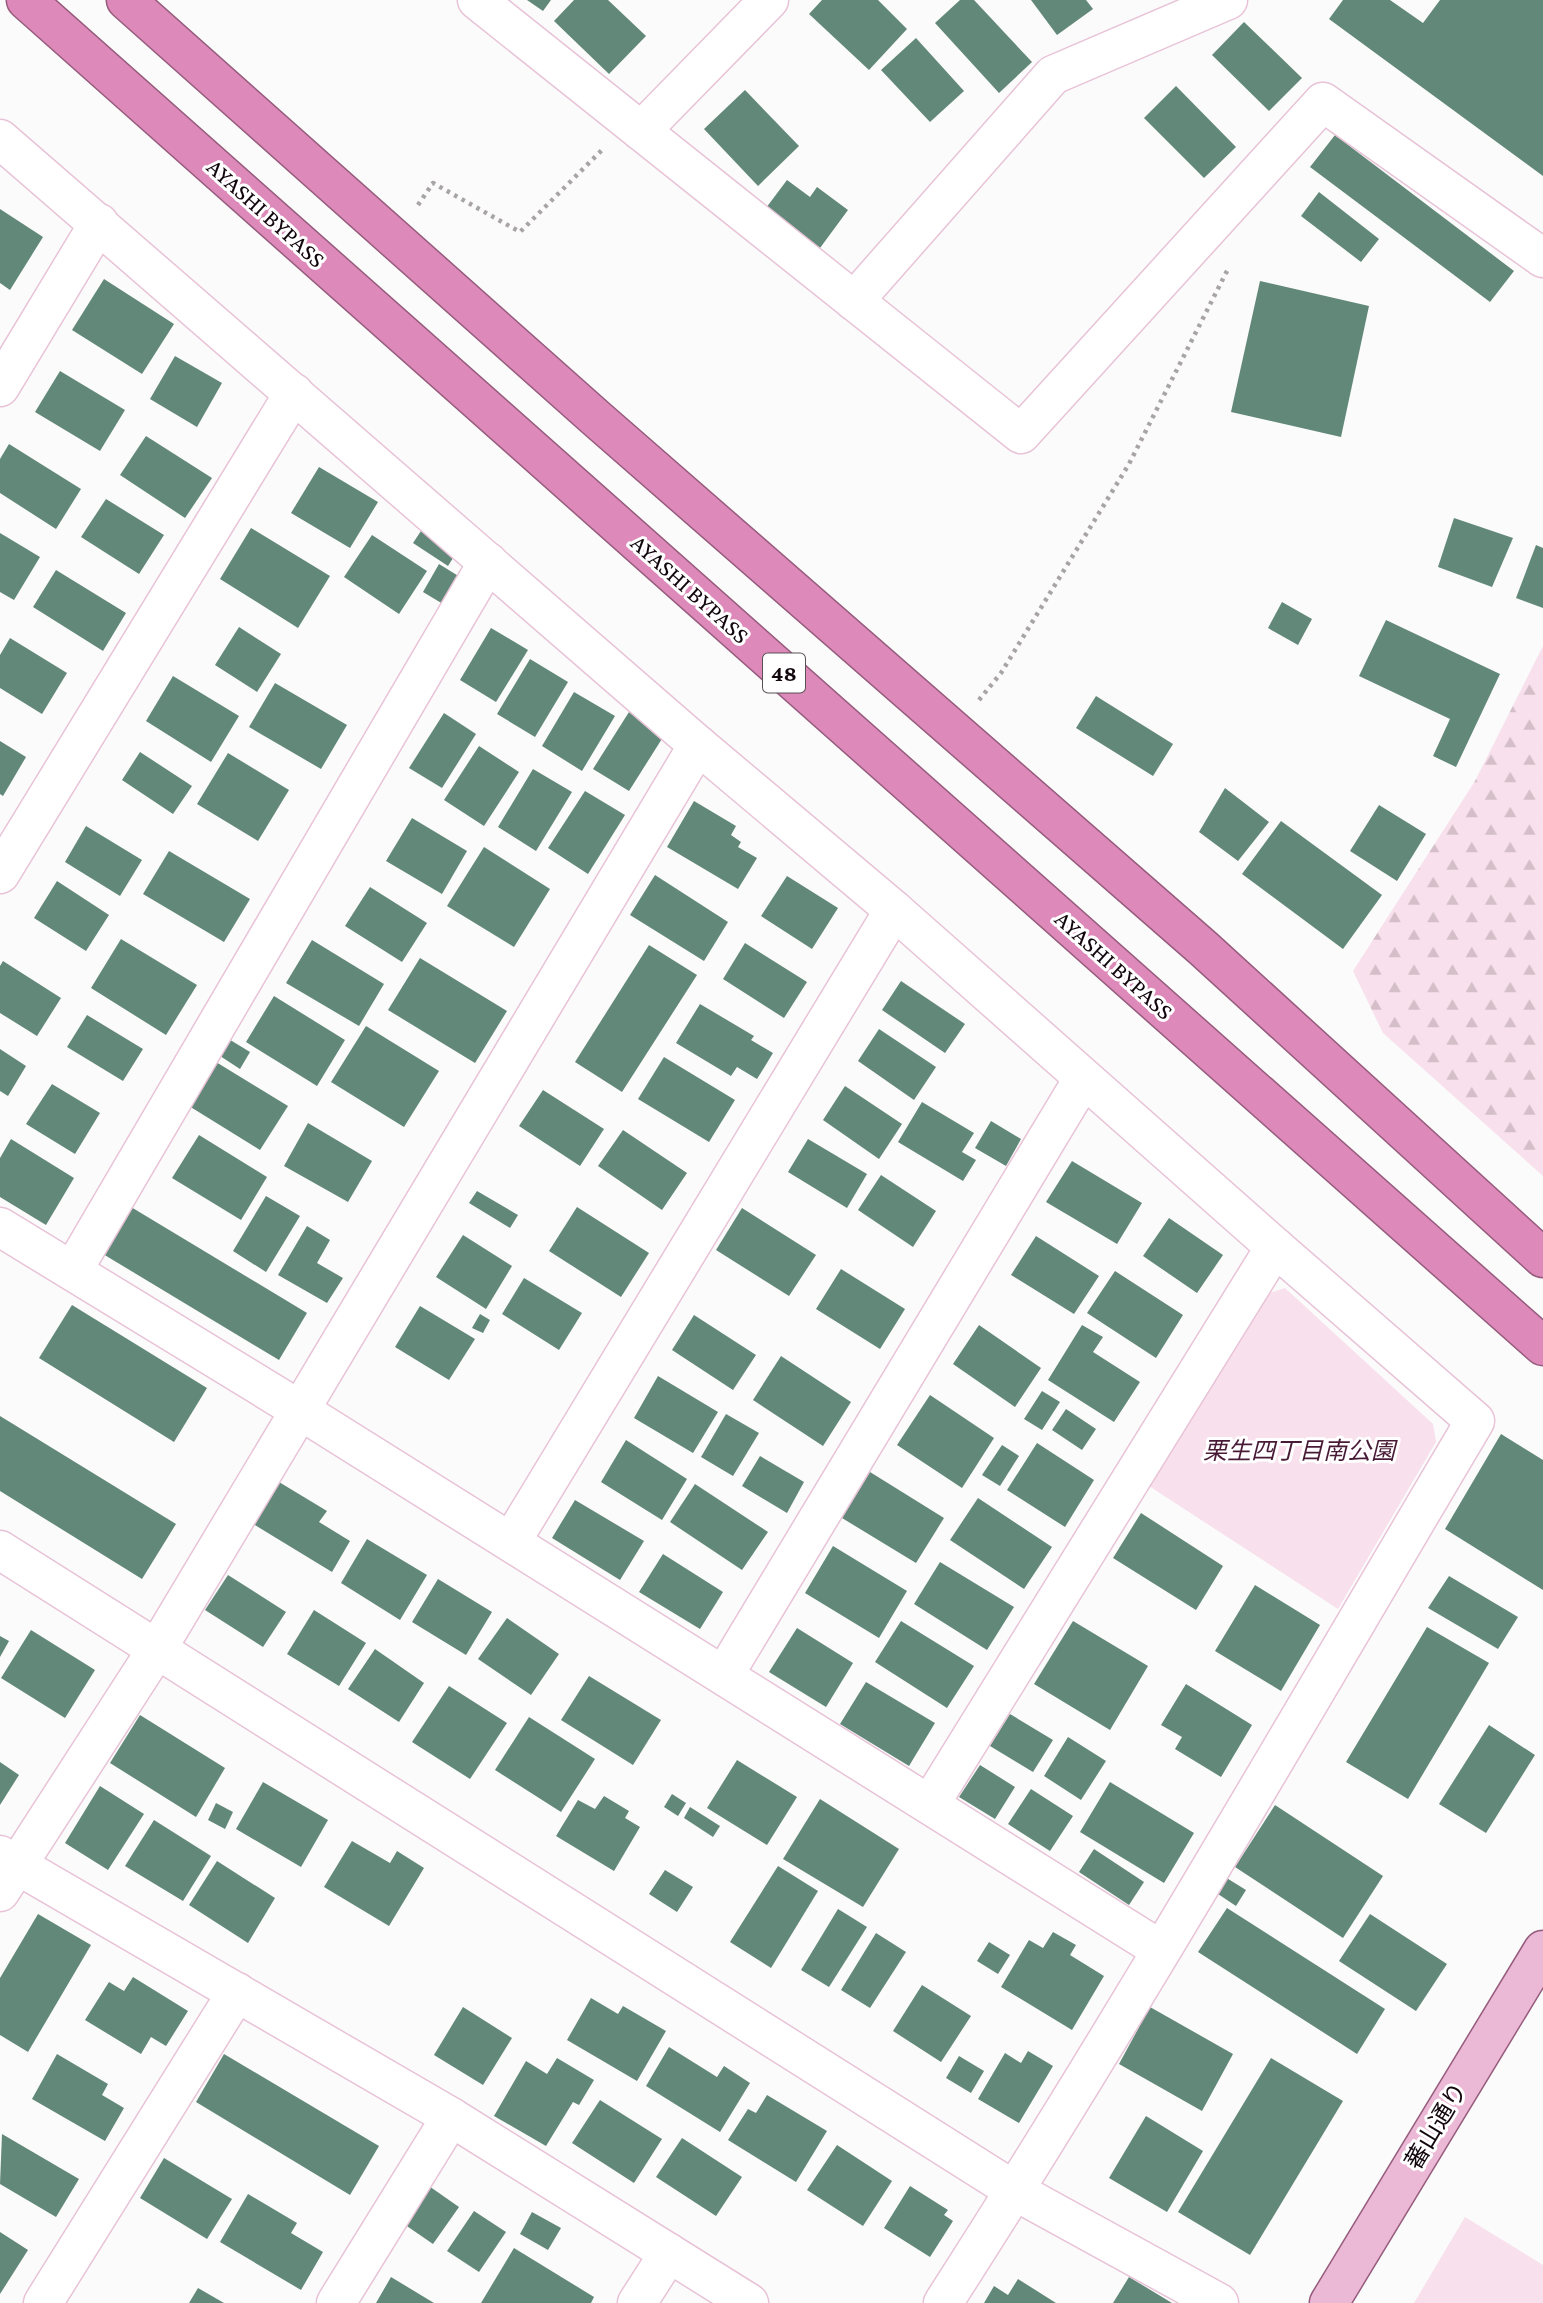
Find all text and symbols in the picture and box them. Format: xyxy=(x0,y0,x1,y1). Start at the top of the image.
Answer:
street label: AYASHI BYPASS xyxy=(202,153,331,273)
street label: AYASHI BYPASS xyxy=(626,529,755,649)
road number: 48 xyxy=(763,653,805,692)
street label: AYASHI BYPASS xyxy=(1050,905,1179,1025)
park label: 栗生四丁目南公園 xyxy=(1203,1437,1398,1464)
street label: 蕃山通り xyxy=(1399,2078,1472,2174)

